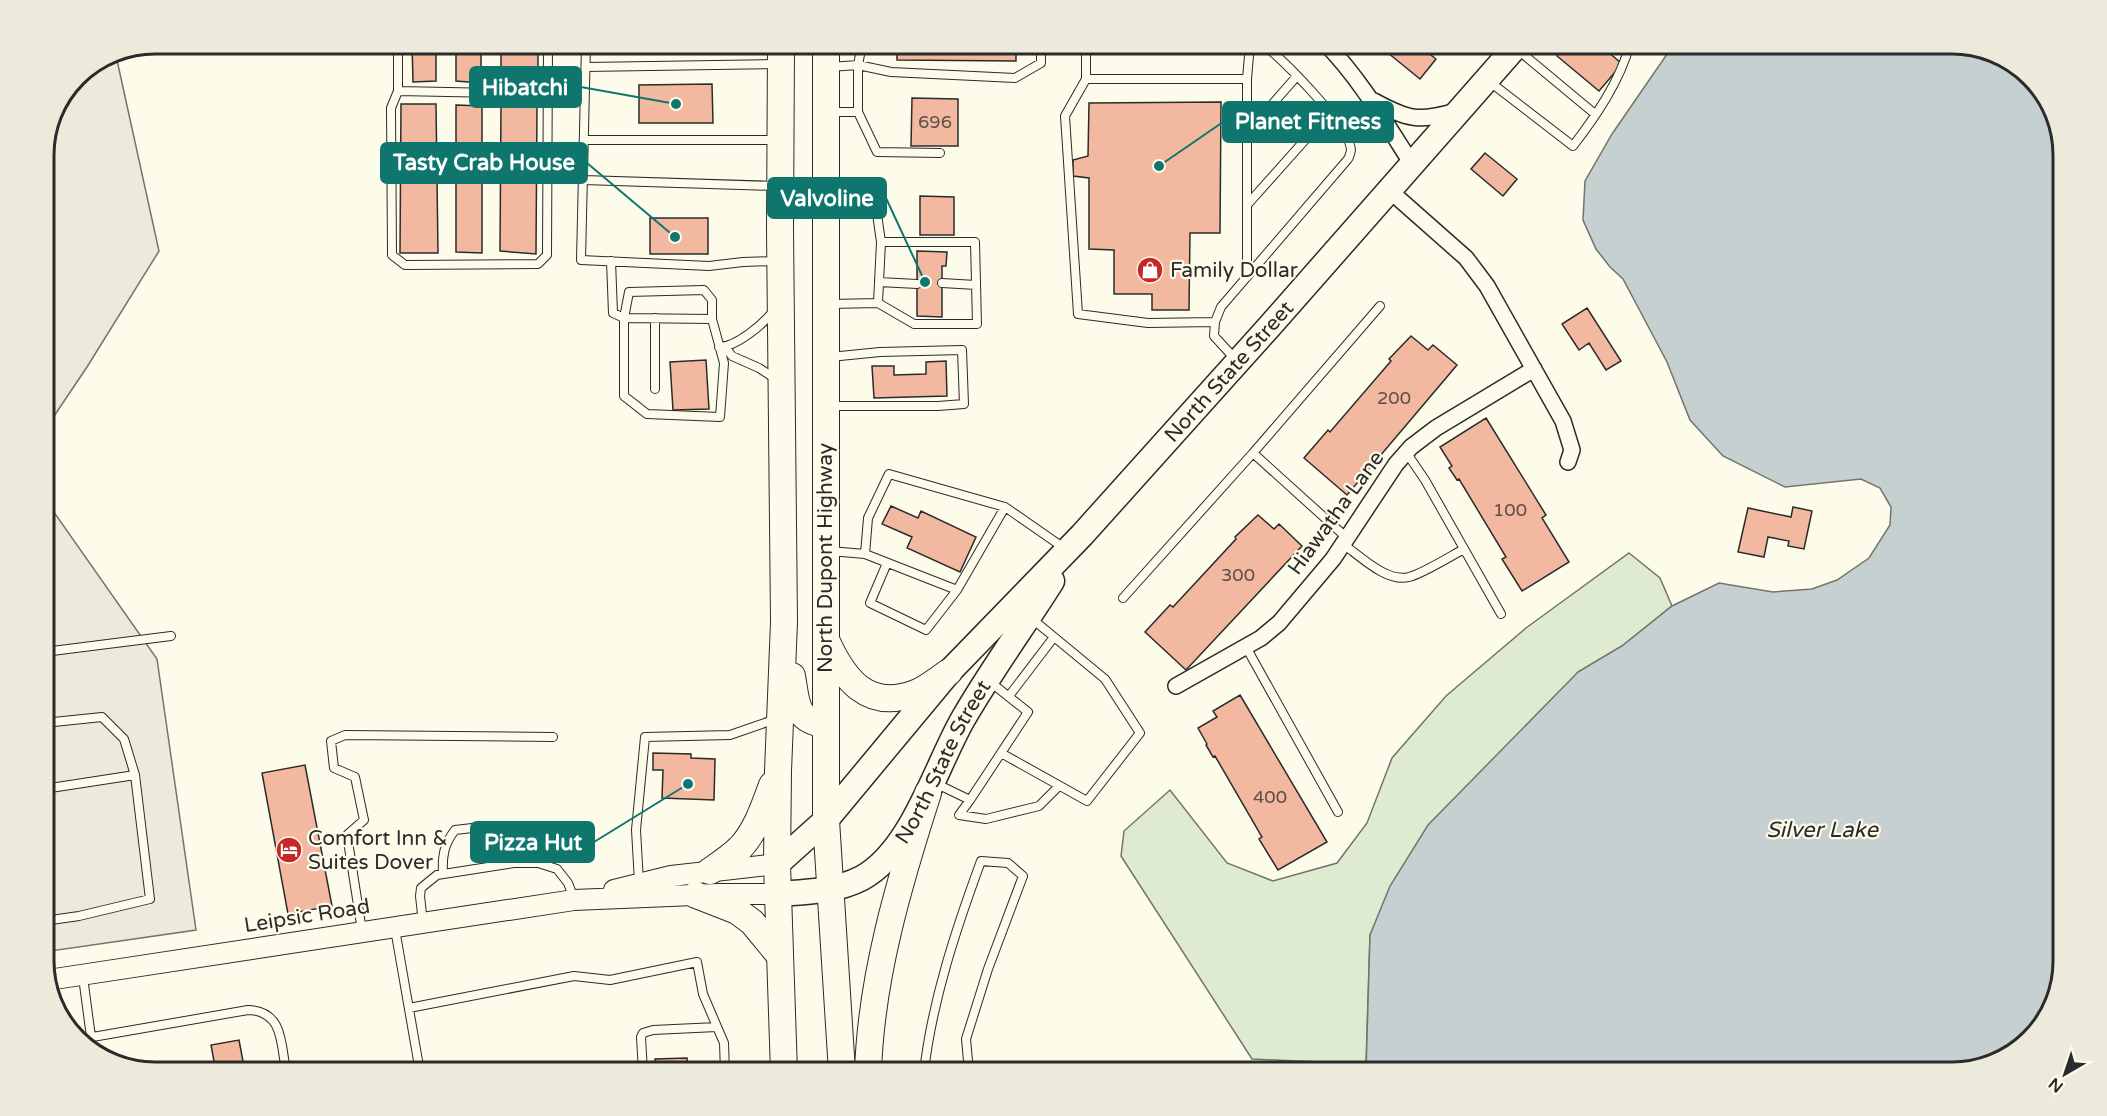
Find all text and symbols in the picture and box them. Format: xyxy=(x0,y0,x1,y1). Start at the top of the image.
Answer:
callout: Hibatchi xyxy=(470,67,581,107)
text: Hibatchi xyxy=(482,75,568,101)
callout: Planet Fitness xyxy=(1223,102,1393,142)
text: Planet Fitness xyxy=(1235,109,1382,135)
house number: 696 xyxy=(918,111,952,133)
callout: Tasty Crab House xyxy=(381,143,587,183)
text: Tasty Crab House xyxy=(392,150,575,176)
callout: Valvoline xyxy=(768,178,886,218)
text: Valvoline xyxy=(780,186,874,212)
shop icon: Family Dollar xyxy=(1135,255,1165,285)
place label: Family Dollar xyxy=(1170,258,1298,283)
street label: North State Street xyxy=(1159,296,1299,447)
house number: 200 xyxy=(1377,387,1411,409)
street label: North Dupont Highway xyxy=(813,443,838,673)
street label: Hiawatha Lane xyxy=(1283,446,1389,580)
house number: 100 xyxy=(1493,499,1527,521)
house number: 300 xyxy=(1221,564,1255,586)
street label: North State Street xyxy=(890,675,996,848)
house number: 400 xyxy=(1253,786,1287,808)
water label: Silver Lake xyxy=(1766,817,1879,843)
callout: Pizza Hut xyxy=(471,822,594,862)
place label: Comfort Inn & Suites Dover xyxy=(308,826,448,875)
text: Pizza Hut xyxy=(484,830,583,856)
hotel icon: Comfort Inn & Suites Dover xyxy=(274,835,304,865)
street label: Leipsic Road xyxy=(242,894,372,938)
north arrow xyxy=(2035,1044,2095,1104)
text: N xyxy=(2045,1073,2067,1097)

